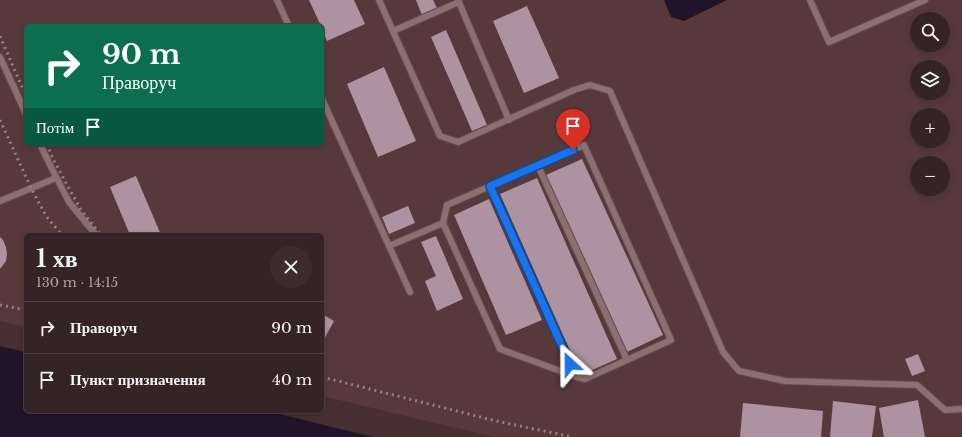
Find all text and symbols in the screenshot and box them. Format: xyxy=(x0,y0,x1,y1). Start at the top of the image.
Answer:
map controls xyxy=(910,12,950,196)
button: search xyxy=(910,12,950,52)
text: 90 m xyxy=(102,37,180,72)
icon: right xyxy=(36,40,88,92)
button: layers xyxy=(910,60,950,100)
text: Праворуч xyxy=(102,72,176,94)
button: + xyxy=(910,108,950,148)
pin xyxy=(556,109,590,150)
icon: arrive xyxy=(562,115,584,137)
icon: arrive xyxy=(82,116,104,138)
text: Потім xyxy=(36,118,74,137)
button: − xyxy=(910,156,950,196)
text: 1 хв xyxy=(36,244,78,273)
button: close xyxy=(270,246,312,288)
text: 130 m · 14:15 xyxy=(36,274,118,291)
icon: right xyxy=(36,317,58,339)
text: Праворуч xyxy=(70,318,137,337)
text: 90 m xyxy=(271,318,312,337)
position arrow xyxy=(549,343,591,385)
icon: arrive xyxy=(36,369,58,391)
text: Пункт призначення xyxy=(70,370,206,389)
text: 40 m xyxy=(272,370,312,389)

